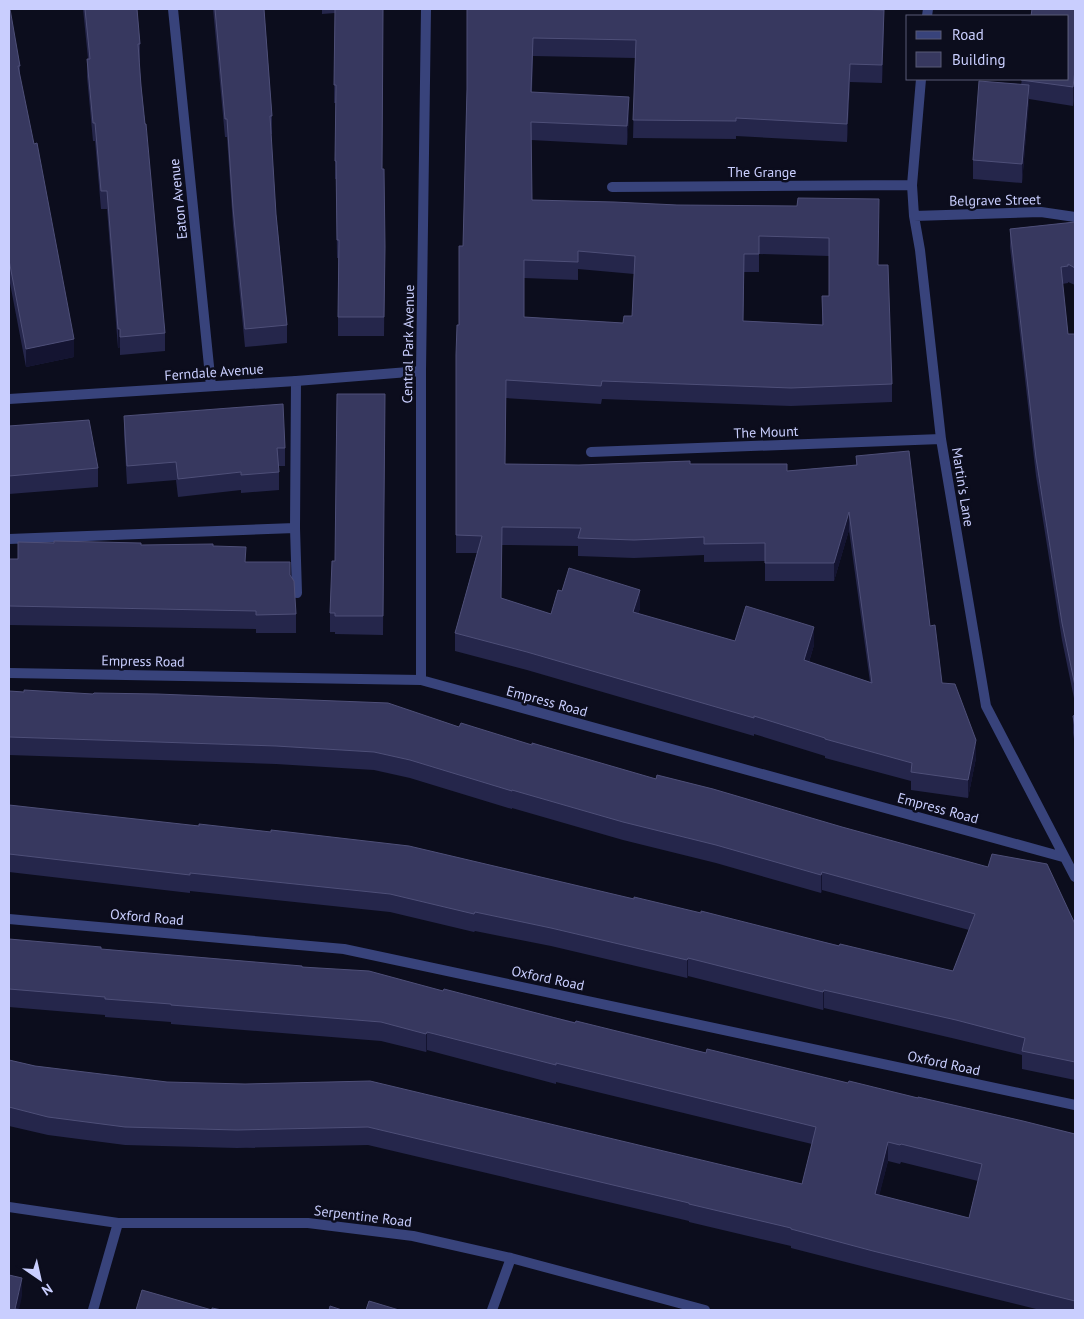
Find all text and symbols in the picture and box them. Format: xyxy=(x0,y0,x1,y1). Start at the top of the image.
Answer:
legend xyxy=(906,15,1069,80)
text: Road xyxy=(952,25,984,44)
text: Building xyxy=(952,50,1006,69)
street label: Eaton Avenue xyxy=(165,158,191,240)
street label: The Grange xyxy=(728,163,796,181)
street label: Belgrave Street xyxy=(949,190,1041,210)
street label: Central Park Avenue xyxy=(398,284,418,404)
street label: Ferndale Avenue xyxy=(164,360,264,384)
street label: The Mount xyxy=(733,422,799,442)
street label: Martin's Lane xyxy=(948,446,978,528)
street label: Empress Road xyxy=(101,651,185,671)
street label: Empress Road xyxy=(504,682,590,720)
street label: Empress Road xyxy=(895,789,981,827)
street label: Oxford Road xyxy=(109,905,185,929)
street label: Oxford Road xyxy=(510,962,586,994)
street label: Oxford Road xyxy=(906,1047,982,1079)
street label: Serpentine Road xyxy=(313,1201,413,1231)
north arrow xyxy=(15,1254,65,1304)
text: N xyxy=(38,1280,56,1300)

